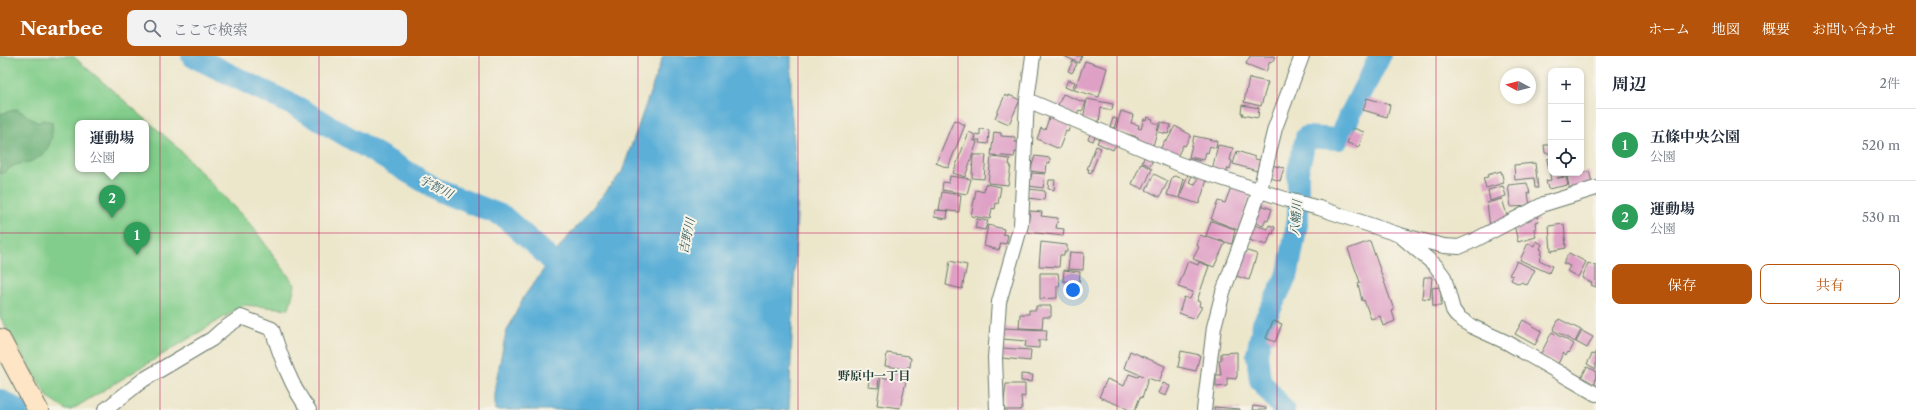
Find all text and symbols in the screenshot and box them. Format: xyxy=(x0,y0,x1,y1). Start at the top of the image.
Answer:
search box xyxy=(127,10,407,46)
text: Nearbee xyxy=(20,17,103,40)
icon: search xyxy=(141,17,163,39)
text: ここで検索 xyxy=(173,20,248,39)
text: ホーム xyxy=(1648,20,1690,38)
text: 地図 xyxy=(1712,20,1740,38)
text: 概要 xyxy=(1762,20,1790,38)
text: お問い合わせ xyxy=(1812,20,1896,38)
north arrow xyxy=(1500,68,1536,104)
map controls xyxy=(1548,68,1584,176)
button: + xyxy=(1548,68,1584,104)
text: 周辺 xyxy=(1612,74,1646,94)
text: 2件 xyxy=(1880,75,1900,91)
button: − xyxy=(1548,104,1584,140)
popup xyxy=(75,120,149,172)
text: 五條中央公園 xyxy=(1650,127,1740,146)
text: 運動場 xyxy=(89,128,135,147)
text: 1 xyxy=(1622,137,1628,153)
text: 520 m xyxy=(1862,137,1900,153)
button: locate xyxy=(1548,140,1584,176)
text: 公園 xyxy=(1650,148,1676,164)
text: 公園 xyxy=(89,149,116,165)
water label: 宇智川 xyxy=(417,172,457,202)
pin: 2 xyxy=(99,185,125,218)
water label: 八幡川 xyxy=(1286,197,1305,237)
text: 運動場 xyxy=(1650,199,1695,218)
text: 2 xyxy=(1621,209,1629,225)
text: 530 m xyxy=(1862,209,1900,225)
water label: 吉野川 xyxy=(675,215,698,255)
text: 公園 xyxy=(1650,220,1676,236)
pin: 1 xyxy=(124,222,150,255)
button: 保存 xyxy=(1612,264,1752,304)
button: 共有 xyxy=(1760,264,1900,304)
your location xyxy=(1063,280,1083,300)
district label: 野原中一丁目 xyxy=(838,368,910,383)

